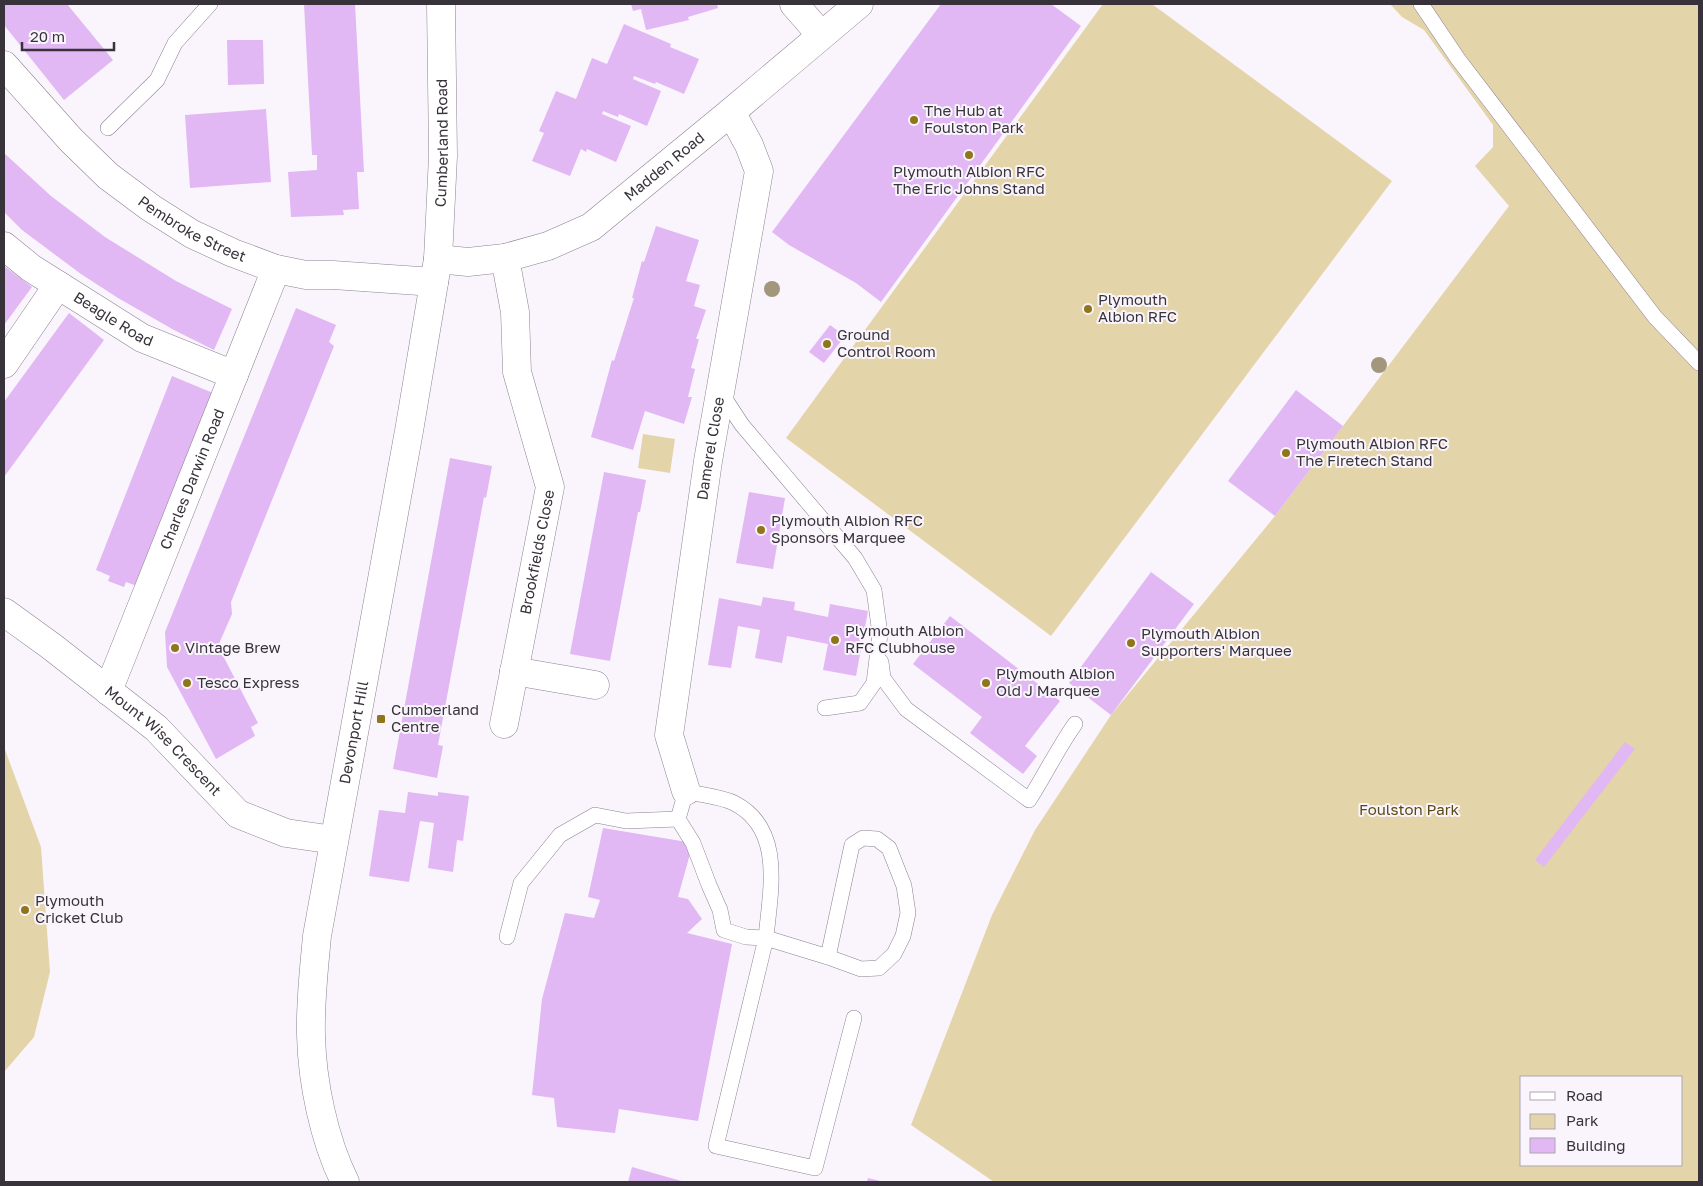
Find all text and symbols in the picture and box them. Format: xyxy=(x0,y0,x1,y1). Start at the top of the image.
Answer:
scale bar xyxy=(22,20,115,52)
text: 20 m xyxy=(30,27,65,45)
street label: Cumberland Road xyxy=(431,79,451,208)
place label: The Hub at Foulston Park xyxy=(924,101,1025,136)
marker: The Hub at Foulston Park xyxy=(908,114,920,126)
street label: Madden Road xyxy=(620,128,707,204)
marker: Plymouth Albion RFC The Eric Johns Stand xyxy=(963,149,975,161)
place label: Plymouth Albion RFC The Eric Johns Stand xyxy=(893,162,1045,197)
street label: Pembroke Street xyxy=(135,192,249,265)
street label: Beagle Road xyxy=(71,287,156,350)
place label: Plymouth Albion RFC xyxy=(1098,290,1177,325)
marker: Plymouth Albion RFC xyxy=(1082,303,1094,315)
place label: Ground Control Room xyxy=(837,325,936,360)
marker: Ground Control Room xyxy=(821,338,833,350)
street label: Damerel Close xyxy=(693,395,727,501)
street label: Charles Darwin Road xyxy=(155,406,228,552)
place label: Plymouth Albion RFC The Firetech Stand xyxy=(1296,434,1448,469)
marker: Plymouth Albion RFC The Firetech Stand xyxy=(1280,447,1292,459)
street label: Brookfields Close xyxy=(515,488,557,616)
place label: Plymouth Albion RFC Sponsors Marquee xyxy=(771,511,923,546)
marker: Plymouth Albion RFC Sponsors Marquee xyxy=(755,524,767,536)
place label: Plymouth Albion RFC Clubhouse xyxy=(845,621,964,656)
place label: Plymouth Albion Supporters' Marquee xyxy=(1141,624,1292,659)
marker: Plymouth Albion RFC Clubhouse xyxy=(829,634,841,646)
marker: Plymouth Albion Supporters' Marquee xyxy=(1125,637,1137,649)
place label: Vintage Brew xyxy=(185,638,281,656)
marker: Vintage Brew xyxy=(169,642,181,654)
place label: Plymouth Albion Old J Marquee xyxy=(996,664,1115,699)
place label: Tesco Express xyxy=(197,673,300,691)
marker: Tesco Express xyxy=(181,677,193,689)
marker: Plymouth Albion Old J Marquee xyxy=(980,677,992,689)
street label: Devonport Hill xyxy=(335,679,371,785)
street label: Mount Wise Crescent xyxy=(102,681,226,799)
place label: Cumberland Centre xyxy=(391,700,479,735)
marker: Cumberland Centre xyxy=(375,713,387,725)
park label: Foulston Park xyxy=(1359,800,1460,818)
place label: Plymouth Cricket Club xyxy=(35,891,123,926)
marker: Plymouth Cricket Club xyxy=(19,904,31,916)
legend xyxy=(1520,1076,1683,1166)
text: Road xyxy=(1566,1086,1603,1104)
text: Park xyxy=(1566,1111,1599,1129)
text: Building xyxy=(1566,1136,1626,1154)

